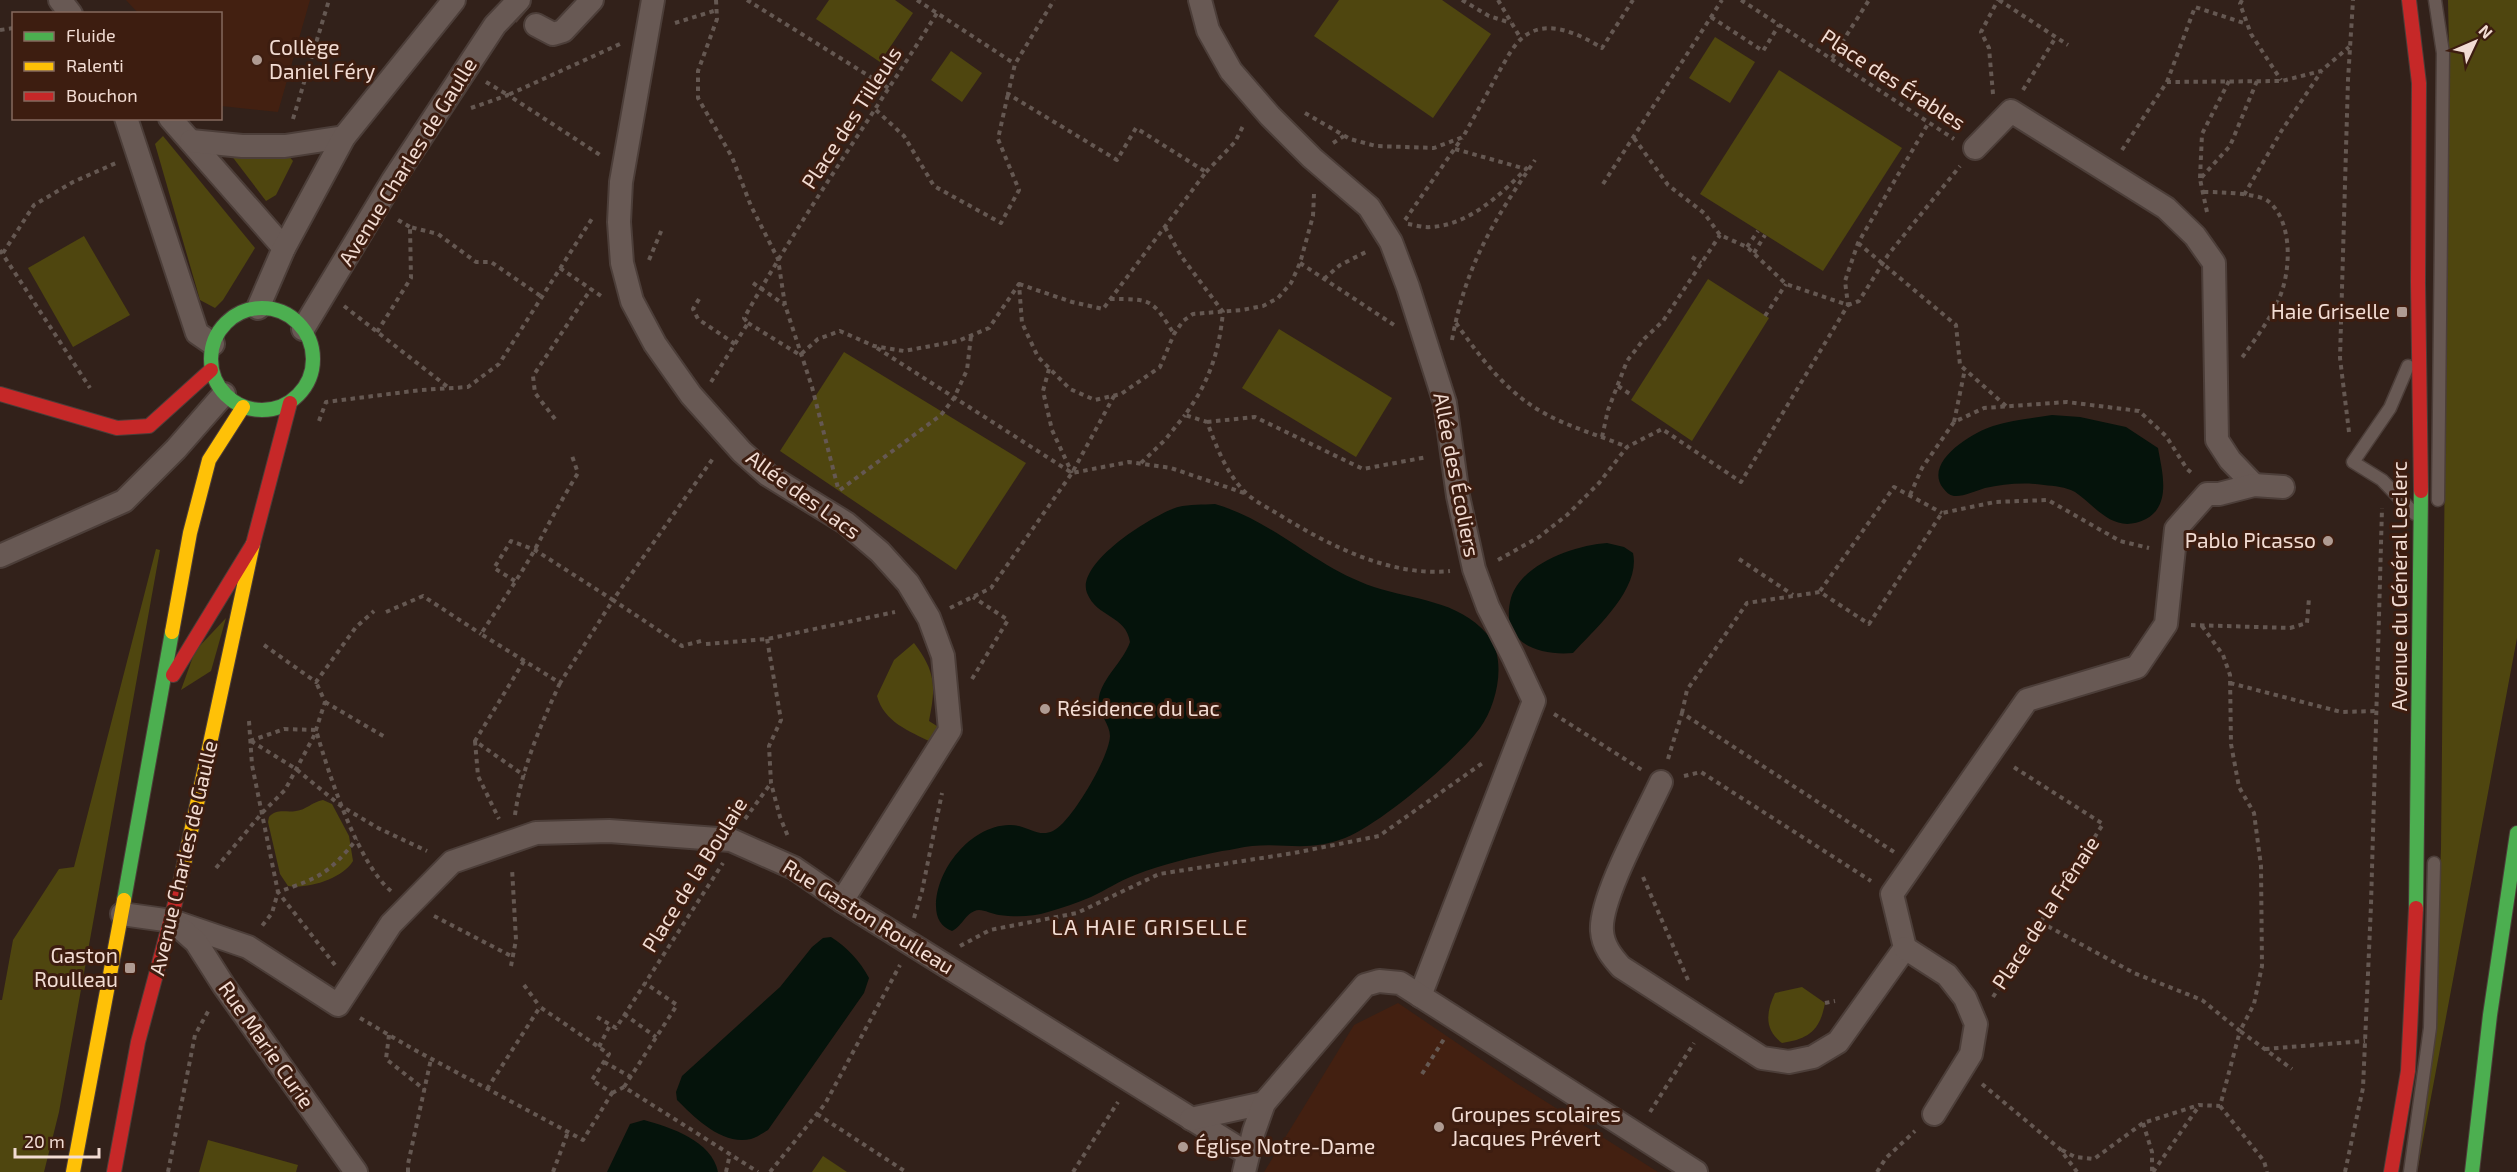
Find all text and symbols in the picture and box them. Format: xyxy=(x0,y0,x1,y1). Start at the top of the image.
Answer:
legend xyxy=(12,12,222,120)
north arrow xyxy=(2445,12,2505,72)
text: N xyxy=(2475,20,2497,42)
street label: Place des Érables xyxy=(1817,23,1971,135)
text: Fluide xyxy=(66,24,116,46)
place label: Collège Daniel Féry xyxy=(269,34,375,83)
street label: Place des Tilleuls xyxy=(795,41,906,193)
marker: Collège Daniel Féry xyxy=(250,53,264,67)
street label: Avenue Charles de Gaulle xyxy=(332,53,481,270)
text: Ralenti xyxy=(66,54,124,76)
text: Bouchon xyxy=(66,84,138,106)
place label: Haie Griselle xyxy=(2271,298,2390,323)
marker: Haie Griselle xyxy=(2395,305,2409,319)
street label: Allée des Écoliers xyxy=(1429,390,1486,559)
street label: Allée des Lacs xyxy=(742,444,866,543)
street label: Avenue du Général Leclerc xyxy=(2386,461,2411,711)
place label: Pablo Picasso xyxy=(2185,527,2316,552)
marker: Pablo Picasso xyxy=(2321,534,2335,548)
place label: Résidence du Lac xyxy=(1057,695,1220,720)
marker: Résidence du Lac xyxy=(1038,702,1052,716)
street label: Avenue Charles de Gaulle xyxy=(143,738,222,978)
street label: Place de la Boulaie xyxy=(636,792,751,956)
street label: Place de la Frênaie xyxy=(1986,831,2103,993)
street label: Rue Gaston Roulleau xyxy=(779,853,959,979)
district label: LA HAIE GRISELLE xyxy=(1051,913,1249,939)
place label: Gaston Roulleau xyxy=(34,942,118,991)
marker: Gaston Roulleau xyxy=(123,961,137,975)
street label: Rue Marie Curie xyxy=(214,976,320,1112)
place label: Groupes scolaires Jacques Prévert xyxy=(1451,1101,1621,1150)
marker: Groupes scolaires Jacques Prévert xyxy=(1432,1120,1446,1134)
scale bar xyxy=(15,1121,99,1159)
text: 20 m xyxy=(24,1130,65,1152)
place label: Église Notre-Dame xyxy=(1195,1133,1375,1158)
marker: Église Notre-Dame xyxy=(1176,1140,1190,1154)

